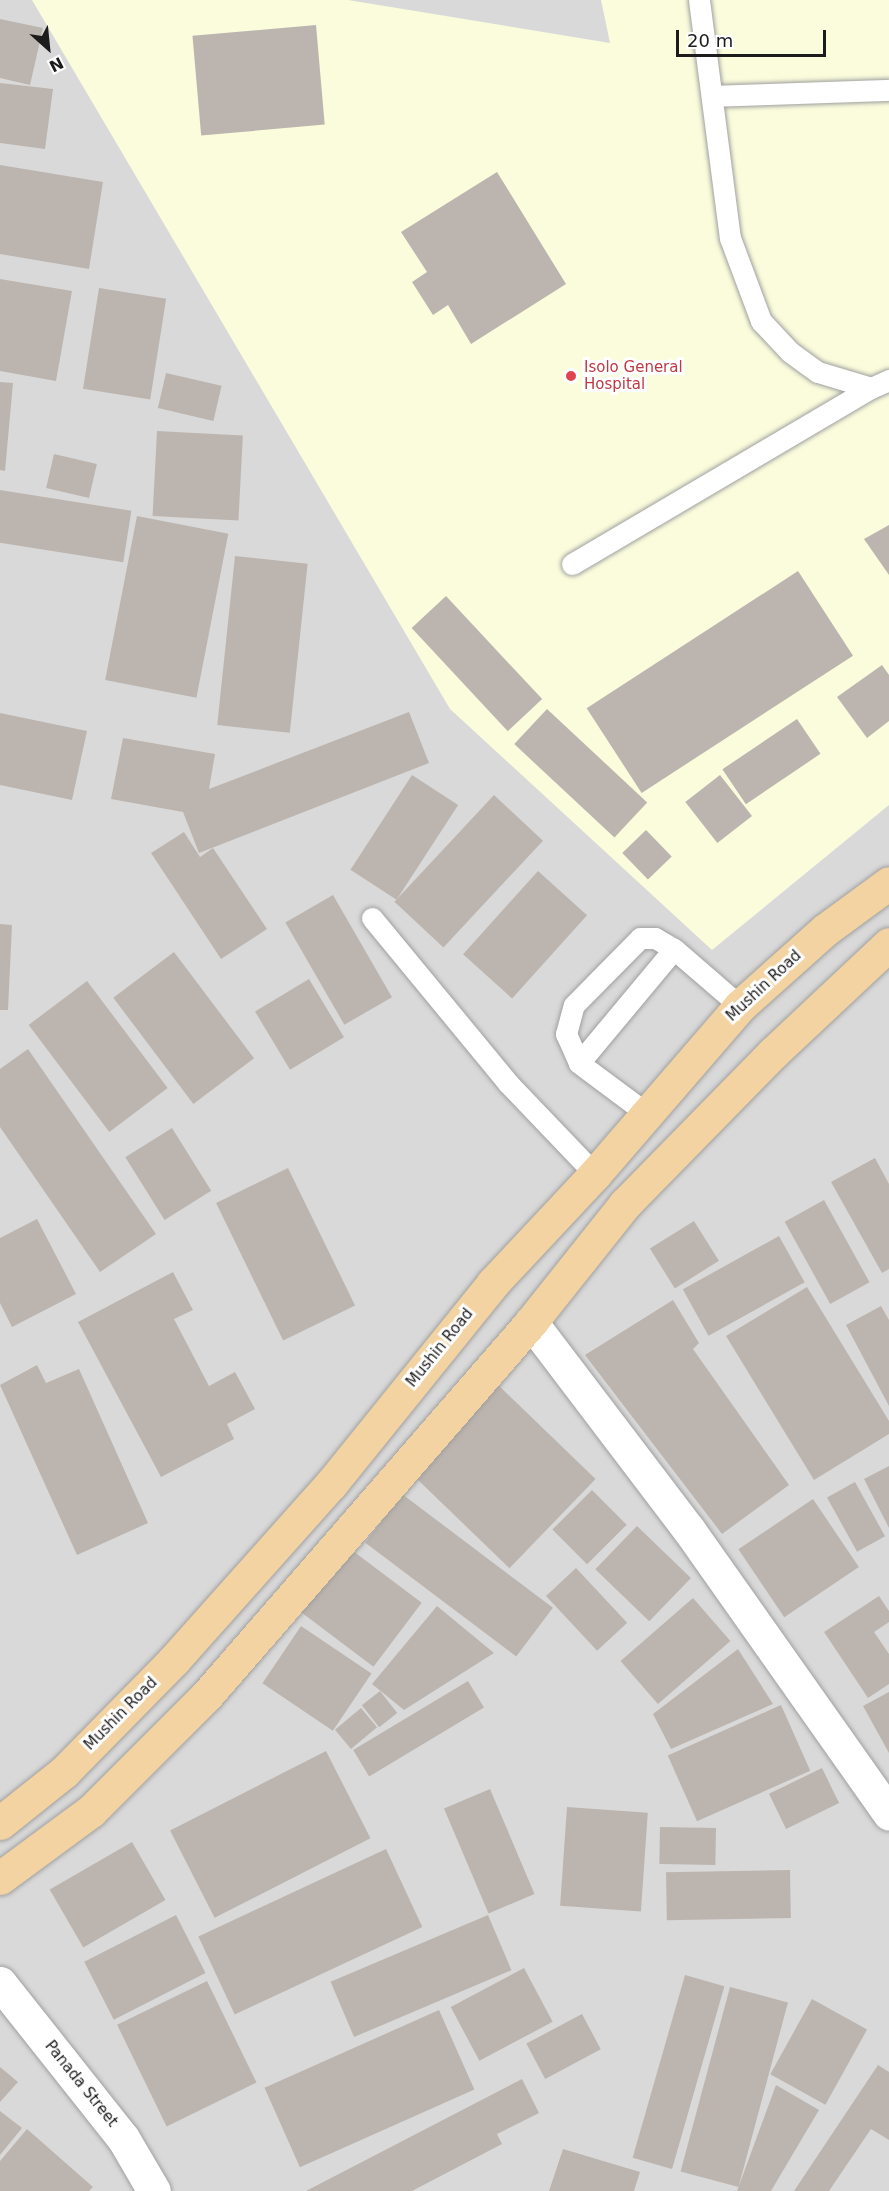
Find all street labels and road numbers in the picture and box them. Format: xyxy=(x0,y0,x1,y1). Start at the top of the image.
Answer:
street label: Mushin Road xyxy=(723,947,805,1025)
street label: Mushin Road xyxy=(403,1305,477,1391)
street label: Mushin Road xyxy=(81,1674,161,1754)
street label: Panada Street xyxy=(41,2037,121,2131)

